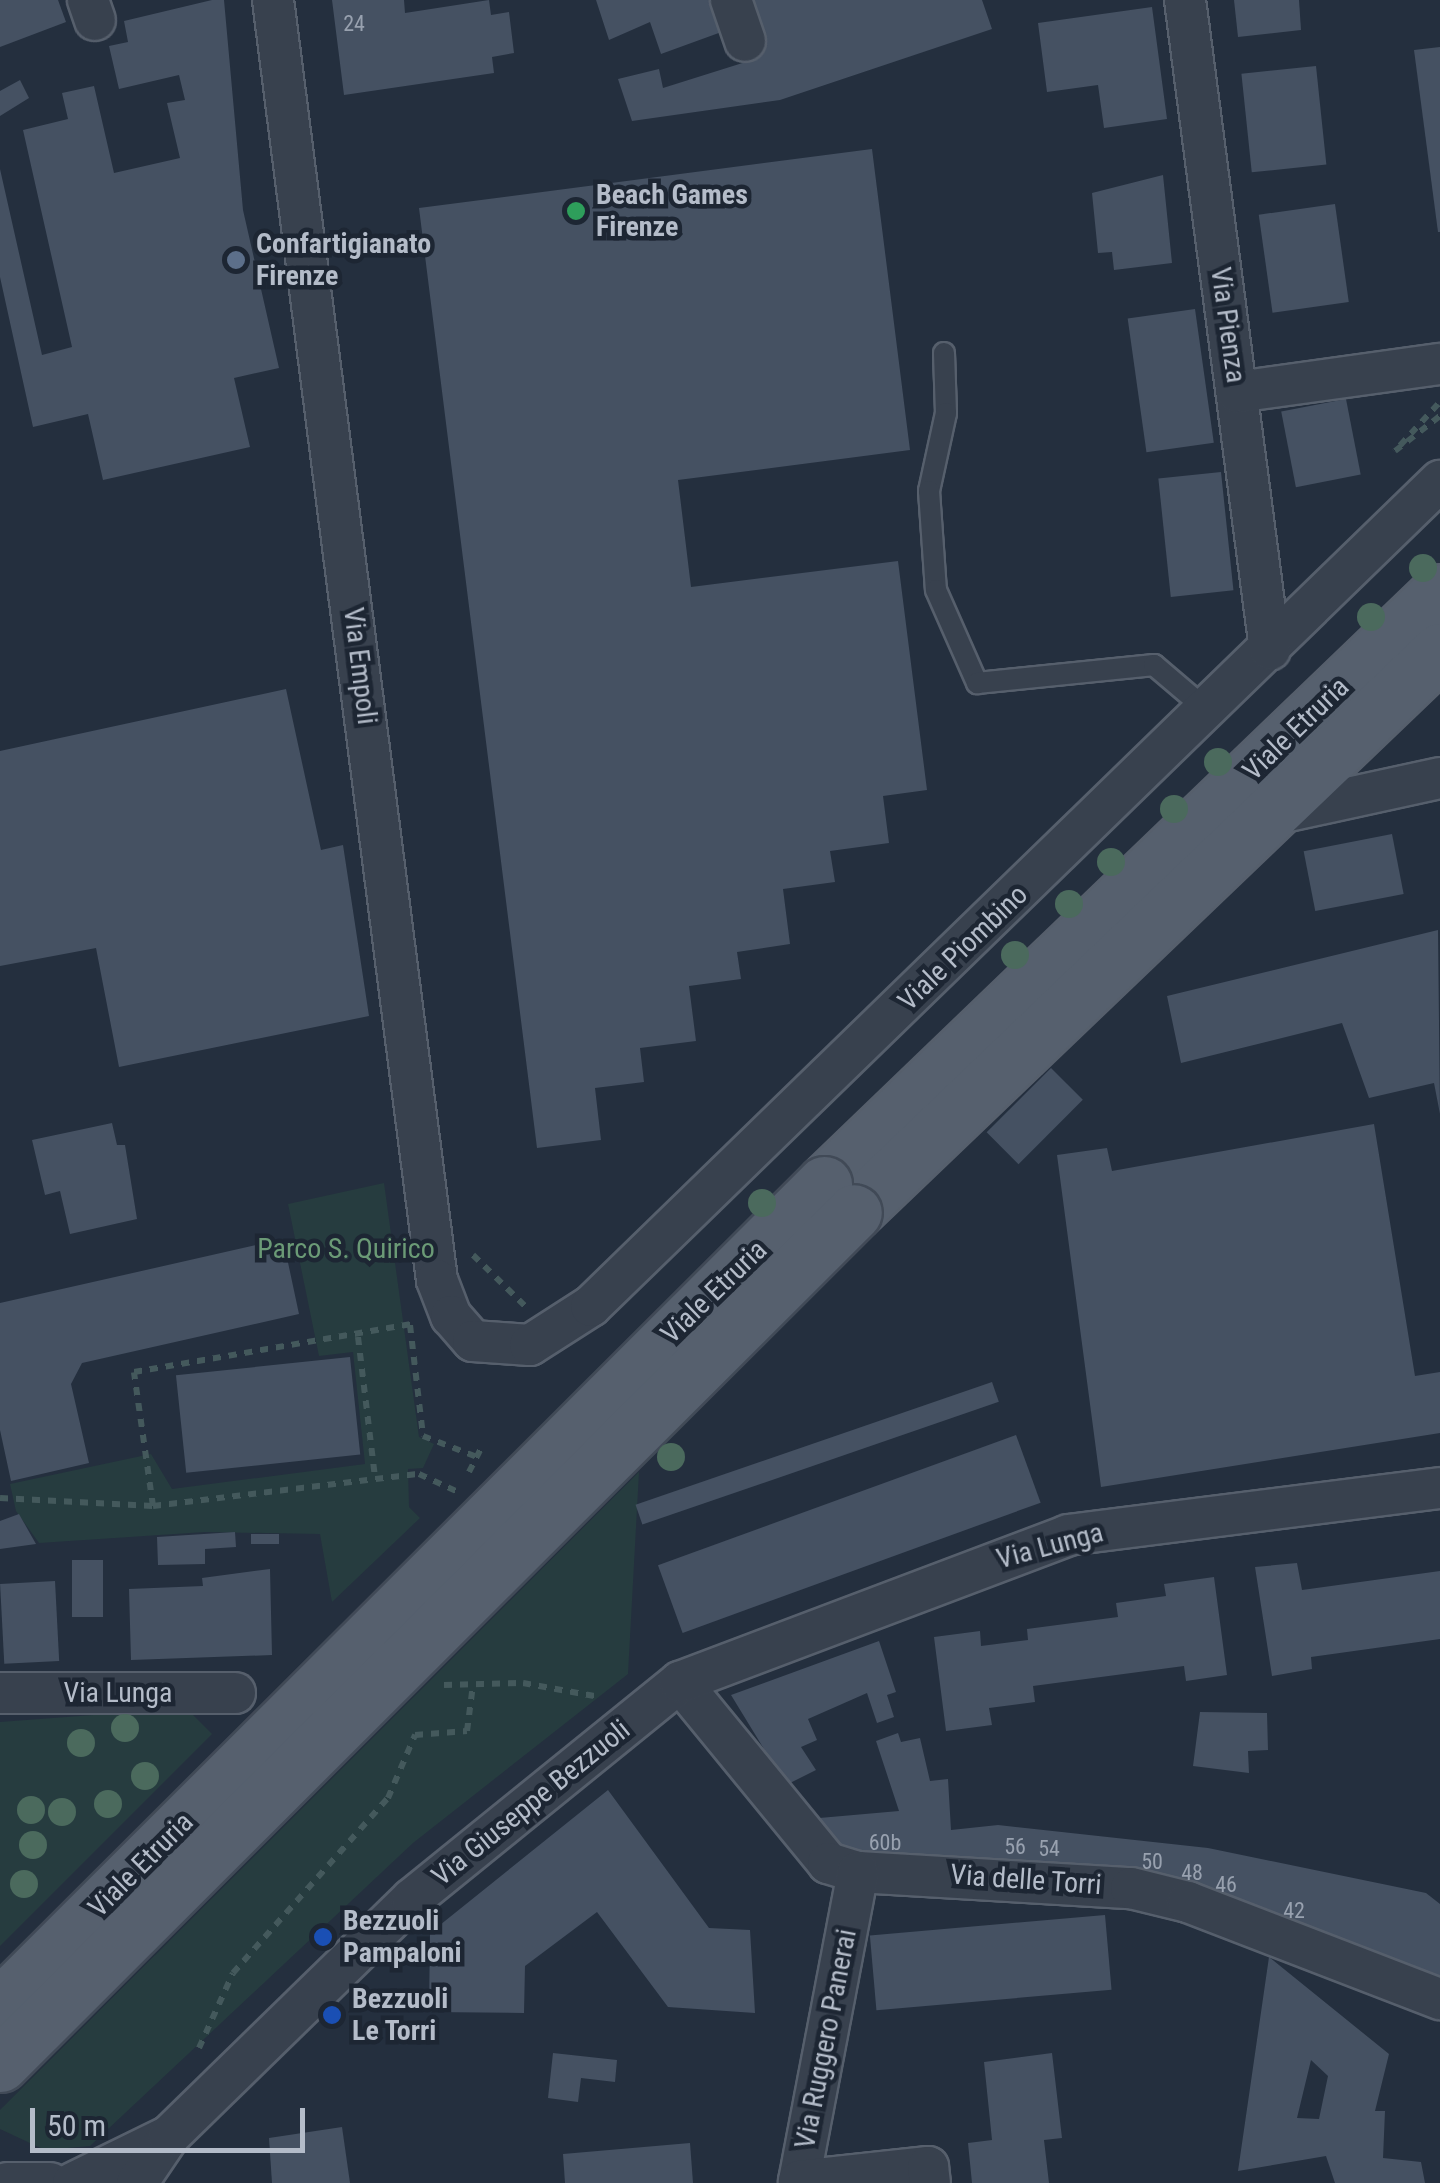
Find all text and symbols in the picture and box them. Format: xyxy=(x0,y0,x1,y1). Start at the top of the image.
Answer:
house number: 24 xyxy=(343,11,365,37)
place label: Beach Games Firenze xyxy=(596,178,748,244)
marker: Beach Games Firenze xyxy=(565,200,587,222)
place label: Confartigianato Firenze xyxy=(256,227,431,293)
marker: Confartigianato Firenze xyxy=(225,249,247,271)
street label: Via Pienza xyxy=(1203,265,1253,385)
street label: Via Empoli xyxy=(336,606,384,726)
street label: Viale Etruria xyxy=(1236,670,1356,788)
street label: Viale Piombino xyxy=(891,878,1035,1018)
park label: Parco S. Quirico xyxy=(257,1232,435,1266)
street label: Viale Etruria xyxy=(654,1233,774,1351)
street label: Via Lunga xyxy=(993,1516,1107,1576)
street label: Via Lunga xyxy=(64,1676,172,1710)
street label: Via Giuseppe Bezzuoli xyxy=(425,1713,637,1893)
street label: Viale Etruria xyxy=(82,1806,200,1924)
house number: 60b xyxy=(869,1830,901,1856)
house number: 56 xyxy=(1004,1834,1026,1860)
house number: 54 xyxy=(1038,1836,1060,1862)
house number: 50 xyxy=(1141,1849,1163,1875)
street label: Via delle Torri xyxy=(949,1858,1103,1902)
house number: 48 xyxy=(1181,1860,1203,1886)
house number: 46 xyxy=(1215,1872,1237,1898)
house number: 42 xyxy=(1283,1898,1305,1924)
place label: Bezzuoli Pampaloni xyxy=(343,1904,462,1970)
marker: Bezzuoli Pampaloni xyxy=(312,1926,334,1948)
street label: Via Ruggero Panerai xyxy=(788,1926,864,2152)
place label: Bezzuoli Le Torri xyxy=(352,1982,448,2048)
marker: Bezzuoli Le Torri xyxy=(321,2004,343,2026)
scale bar xyxy=(35,2088,310,2150)
text: 50 m xyxy=(47,2108,106,2143)

